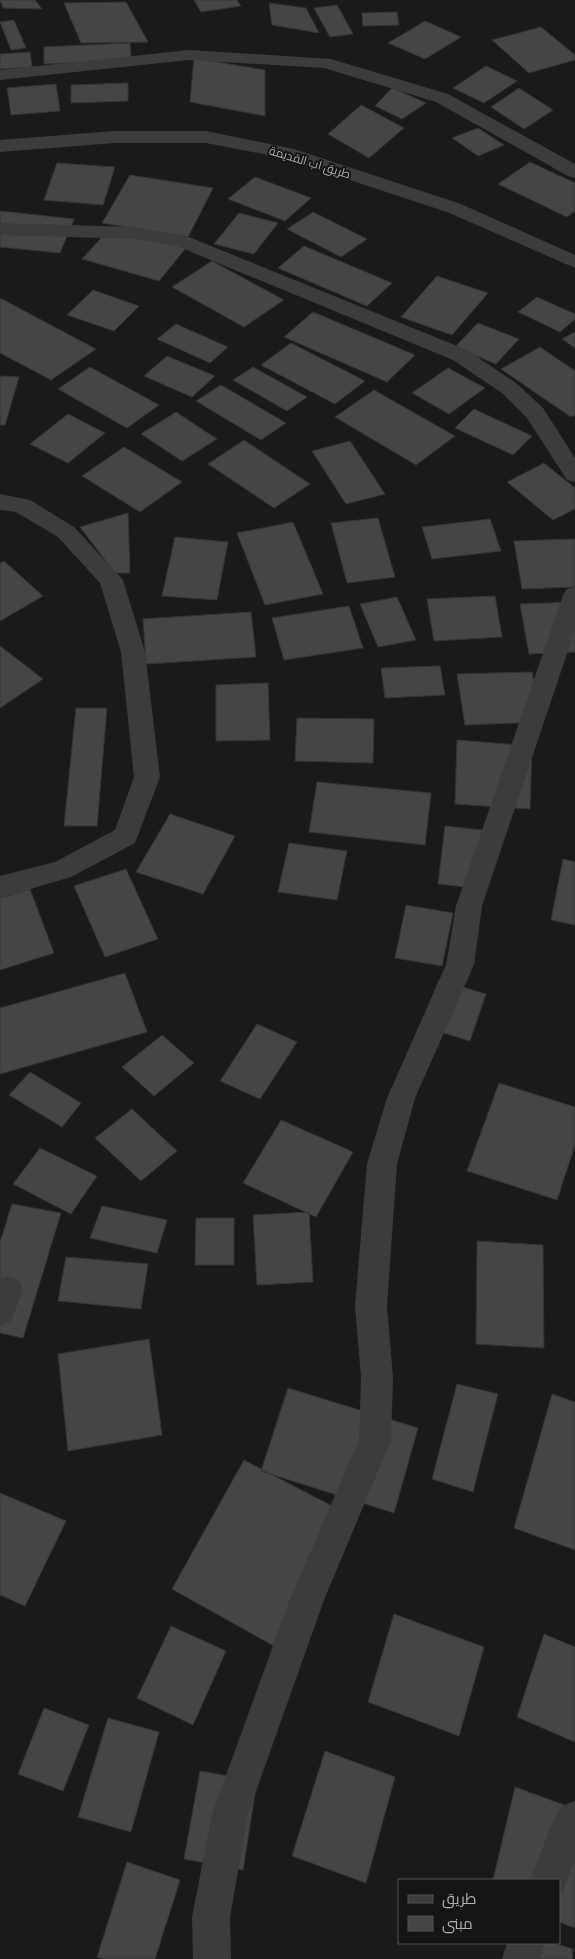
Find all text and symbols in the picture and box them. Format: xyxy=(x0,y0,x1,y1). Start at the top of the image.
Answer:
street label: طريق اب القديمة xyxy=(267,143,352,182)
legend xyxy=(398,1879,560,1944)
text: طريق xyxy=(442,1890,476,1909)
text: مبنى xyxy=(442,1915,473,1934)

